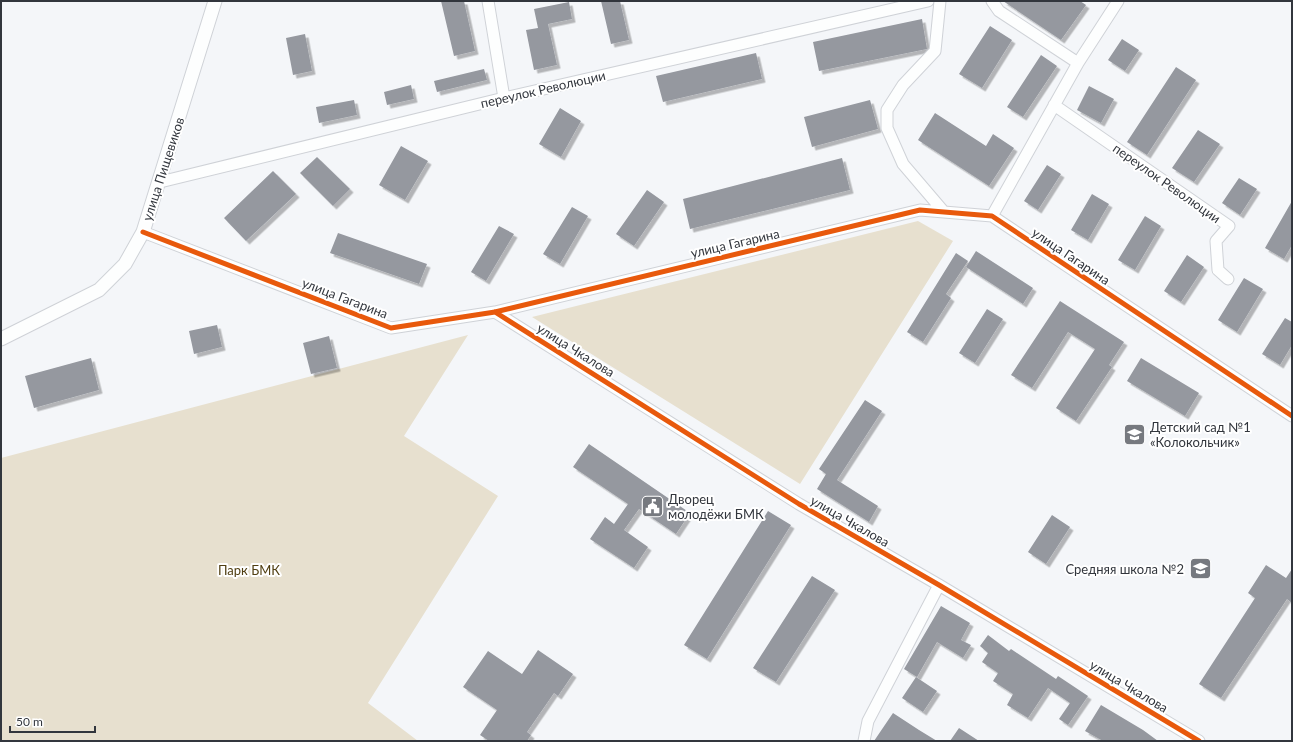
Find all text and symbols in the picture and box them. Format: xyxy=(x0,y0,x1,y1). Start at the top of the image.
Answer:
street label: переулок Революции xyxy=(479,67,607,111)
street label: улица Пищевиков xyxy=(139,115,187,223)
street label: переулок Революции xyxy=(1110,140,1224,226)
street label: улица Гагарина xyxy=(1029,224,1113,288)
street label: улица Гагарина xyxy=(689,225,781,261)
street label: улица Гагарина xyxy=(300,274,390,322)
street label: улица Чкалова xyxy=(534,320,618,380)
place label: Детский сад №1 «Колокольчик» xyxy=(1150,419,1251,450)
school or university icon: Детский сад №1 «Колокольчик» xyxy=(1122,421,1148,447)
place label: Дворец молодёжи БМК xyxy=(668,491,764,522)
street label: улица Чкалова xyxy=(808,492,892,550)
public building icon: Дворец молодёжи БМК xyxy=(640,493,666,519)
school or university icon: Средняя школа №2 xyxy=(1187,556,1213,582)
place label: Средняя школа №2 xyxy=(1065,561,1184,577)
park label: Парк БМК xyxy=(218,562,280,578)
street label: улица Чкалова xyxy=(1087,656,1171,716)
scale bar xyxy=(10,708,95,734)
text: 50 m xyxy=(16,714,43,729)

